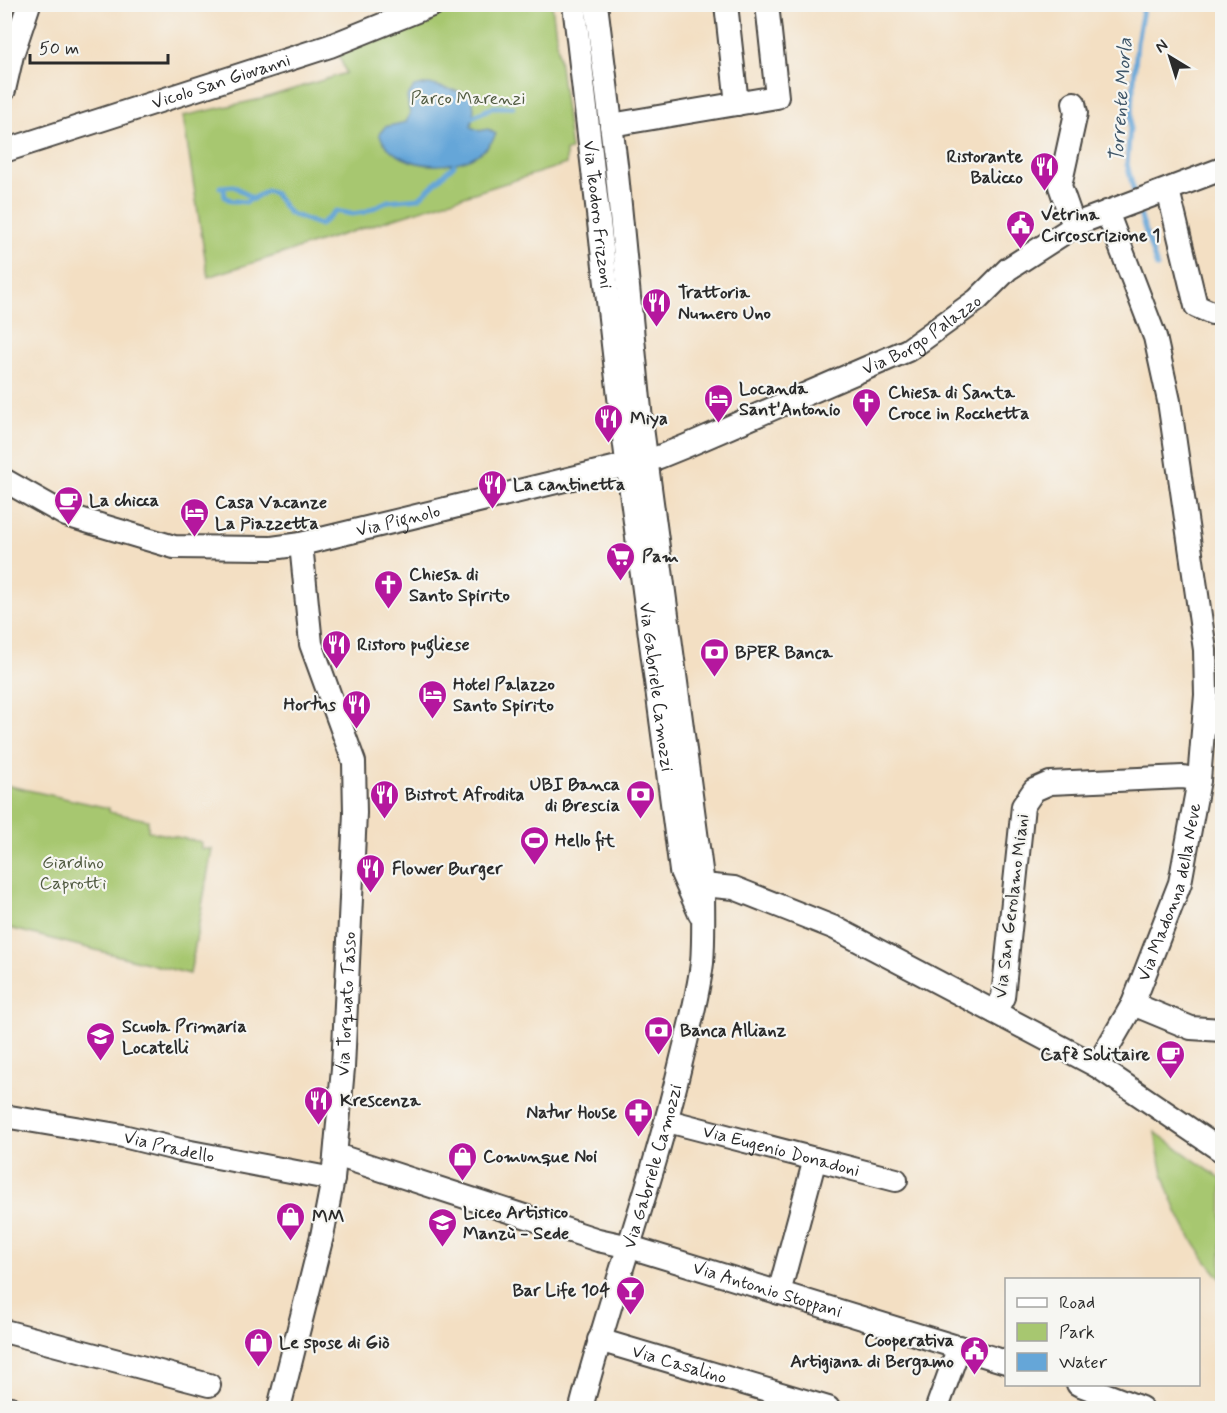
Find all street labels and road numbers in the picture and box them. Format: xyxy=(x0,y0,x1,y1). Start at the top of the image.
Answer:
street label: Vicolo San Giovanni xyxy=(149,48,294,116)
street label: Via Teodoro Frizzoni xyxy=(577,139,618,290)
street label: Via Borgo Palazzo xyxy=(859,289,987,381)
street label: Via Pignolo xyxy=(354,500,443,543)
street label: Via Gabriele Camozzi xyxy=(633,601,679,773)
street label: Via Madonna della Neve xyxy=(1132,801,1208,985)
street label: Via San Gerolamo Miani xyxy=(989,812,1035,1000)
street label: Via Torquato Tasso xyxy=(331,931,362,1077)
street label: Via Gabriele Camozzi xyxy=(618,1082,688,1252)
street label: Via Eugenio Donadoni xyxy=(700,1119,862,1183)
street label: Via Pradello xyxy=(121,1126,216,1169)
street label: Via Antonio Stoppani xyxy=(690,1256,845,1324)
street label: Via Casalino xyxy=(629,1339,729,1390)

